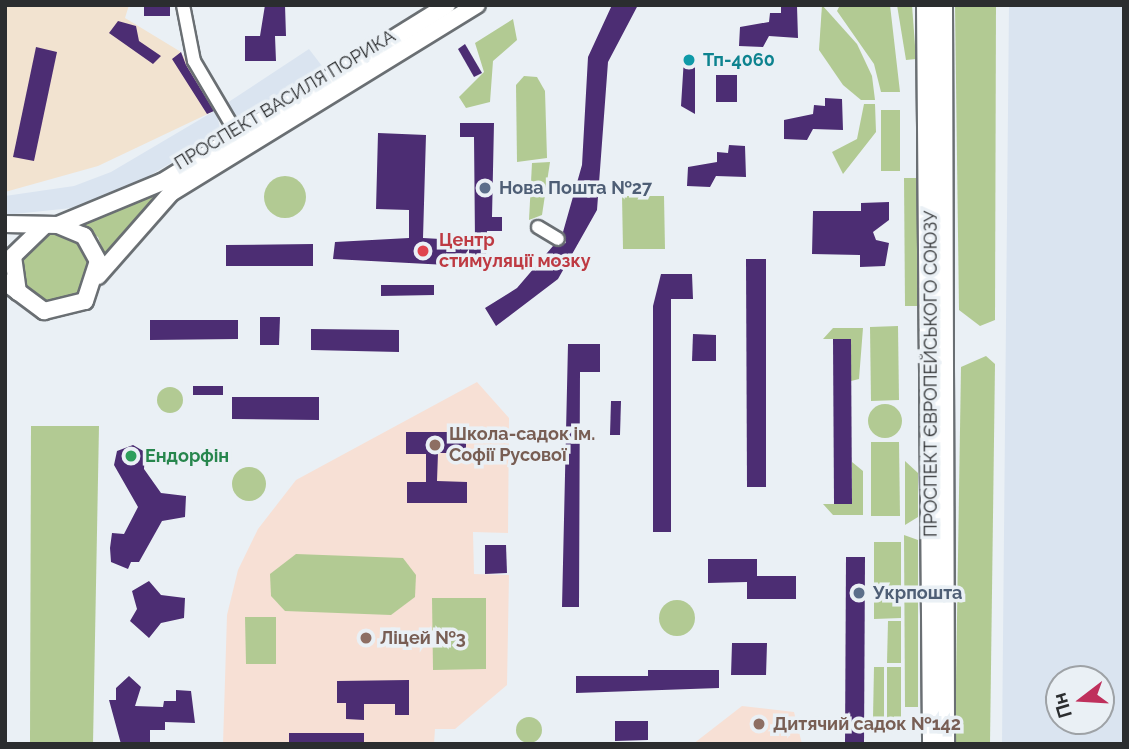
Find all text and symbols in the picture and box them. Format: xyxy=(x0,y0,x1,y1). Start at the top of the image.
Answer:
street label: ПРОСПЕКТ ВАСИЛЯ ПОРИКА xyxy=(171,25,399,175)
place label: Тп-4060 xyxy=(703,49,775,71)
marker: Тп-4060 xyxy=(681,52,697,68)
place label: Нова Пошта №27 xyxy=(499,177,652,199)
marker: Нова Пошта №27 xyxy=(477,180,493,196)
street label: ПРОСПЕКТ ЄВРОПЕЙСЬКОГО СОЮЗУ xyxy=(920,211,942,537)
place label: Центр стимуляції мозку xyxy=(439,230,591,272)
marker: Центр стимуляції мозку xyxy=(413,241,433,261)
place label: Школа-садок ім. Софії Русової xyxy=(449,424,595,466)
marker: Школа-садок ім. Софії Русової xyxy=(427,437,443,453)
place label: Ендорфін xyxy=(145,445,229,467)
marker: Ендорфін xyxy=(123,448,139,464)
place label: Укрпошта xyxy=(873,582,962,604)
marker: Укрпошта xyxy=(851,585,867,601)
place label: Ліцей №3 xyxy=(380,627,466,649)
marker: Ліцей №3 xyxy=(358,630,374,646)
north arrow xyxy=(1045,665,1115,735)
text: Пн xyxy=(1048,690,1076,721)
place label: Дитячий садок №142 xyxy=(773,713,961,735)
marker: Дитячий садок №142 xyxy=(751,716,767,732)

